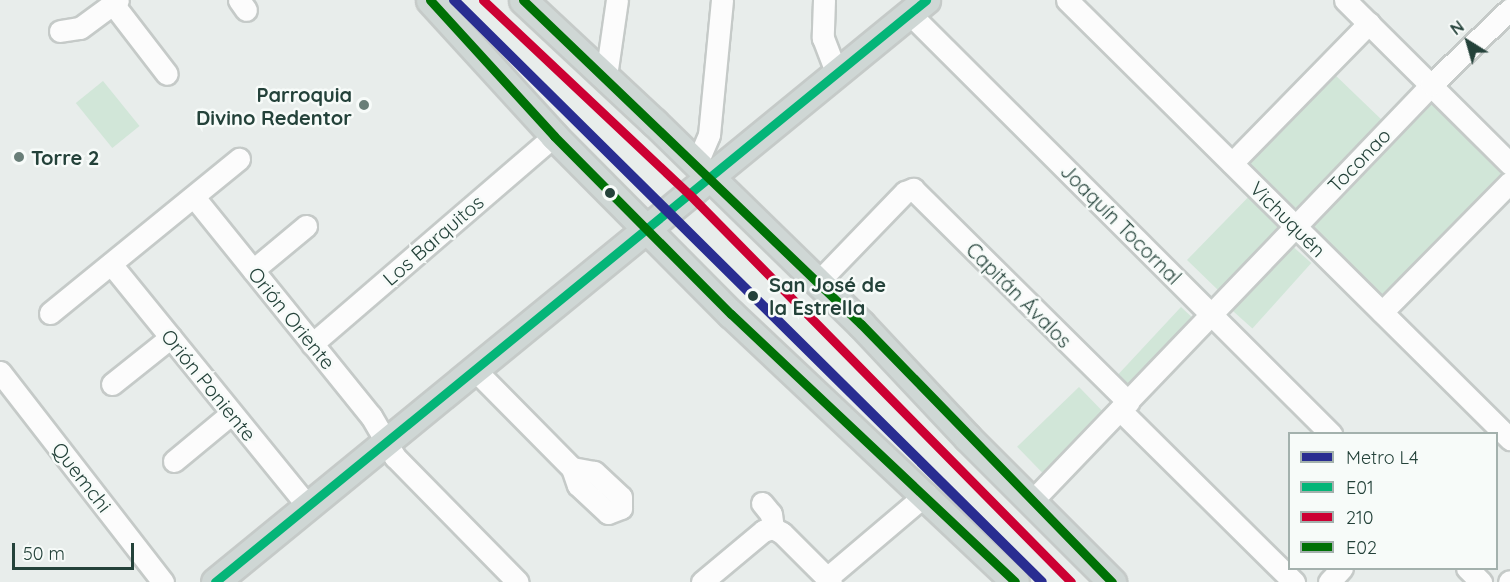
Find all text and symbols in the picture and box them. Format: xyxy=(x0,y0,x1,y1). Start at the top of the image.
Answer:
north arrow xyxy=(1438,12,1498,72)
text: N xyxy=(1446,16,1468,39)
place label: Parroquia Divino Redentor xyxy=(196,82,352,129)
marker: Parroquia Divino Redentor xyxy=(357,98,371,112)
street label: Toconao xyxy=(1323,123,1395,197)
place label: Torre 2 xyxy=(31,145,99,169)
marker: Torre 2 xyxy=(12,150,26,164)
street label: Joaquín Tocornal xyxy=(1056,159,1186,289)
street label: Vichuquén xyxy=(1245,176,1331,262)
unlabelled marker xyxy=(604,187,616,199)
street label: Los Barquitos xyxy=(378,190,488,290)
street label: Capitán Ávalos xyxy=(961,237,1077,353)
street label: Orión Oriente xyxy=(243,262,341,374)
place label: San José de la Estrella xyxy=(769,272,886,319)
marker: San José de la Estrella xyxy=(742,285,764,307)
street label: Orión Poniente xyxy=(157,324,261,446)
legend xyxy=(1288,432,1498,570)
street label: Quemchi xyxy=(47,437,117,517)
text: Metro L4 xyxy=(1346,446,1419,469)
text: E01 xyxy=(1346,476,1374,499)
text: 210 xyxy=(1346,506,1373,529)
scale bar xyxy=(15,531,136,569)
text: E02 xyxy=(1346,536,1377,559)
text: 50 m xyxy=(23,542,65,565)

